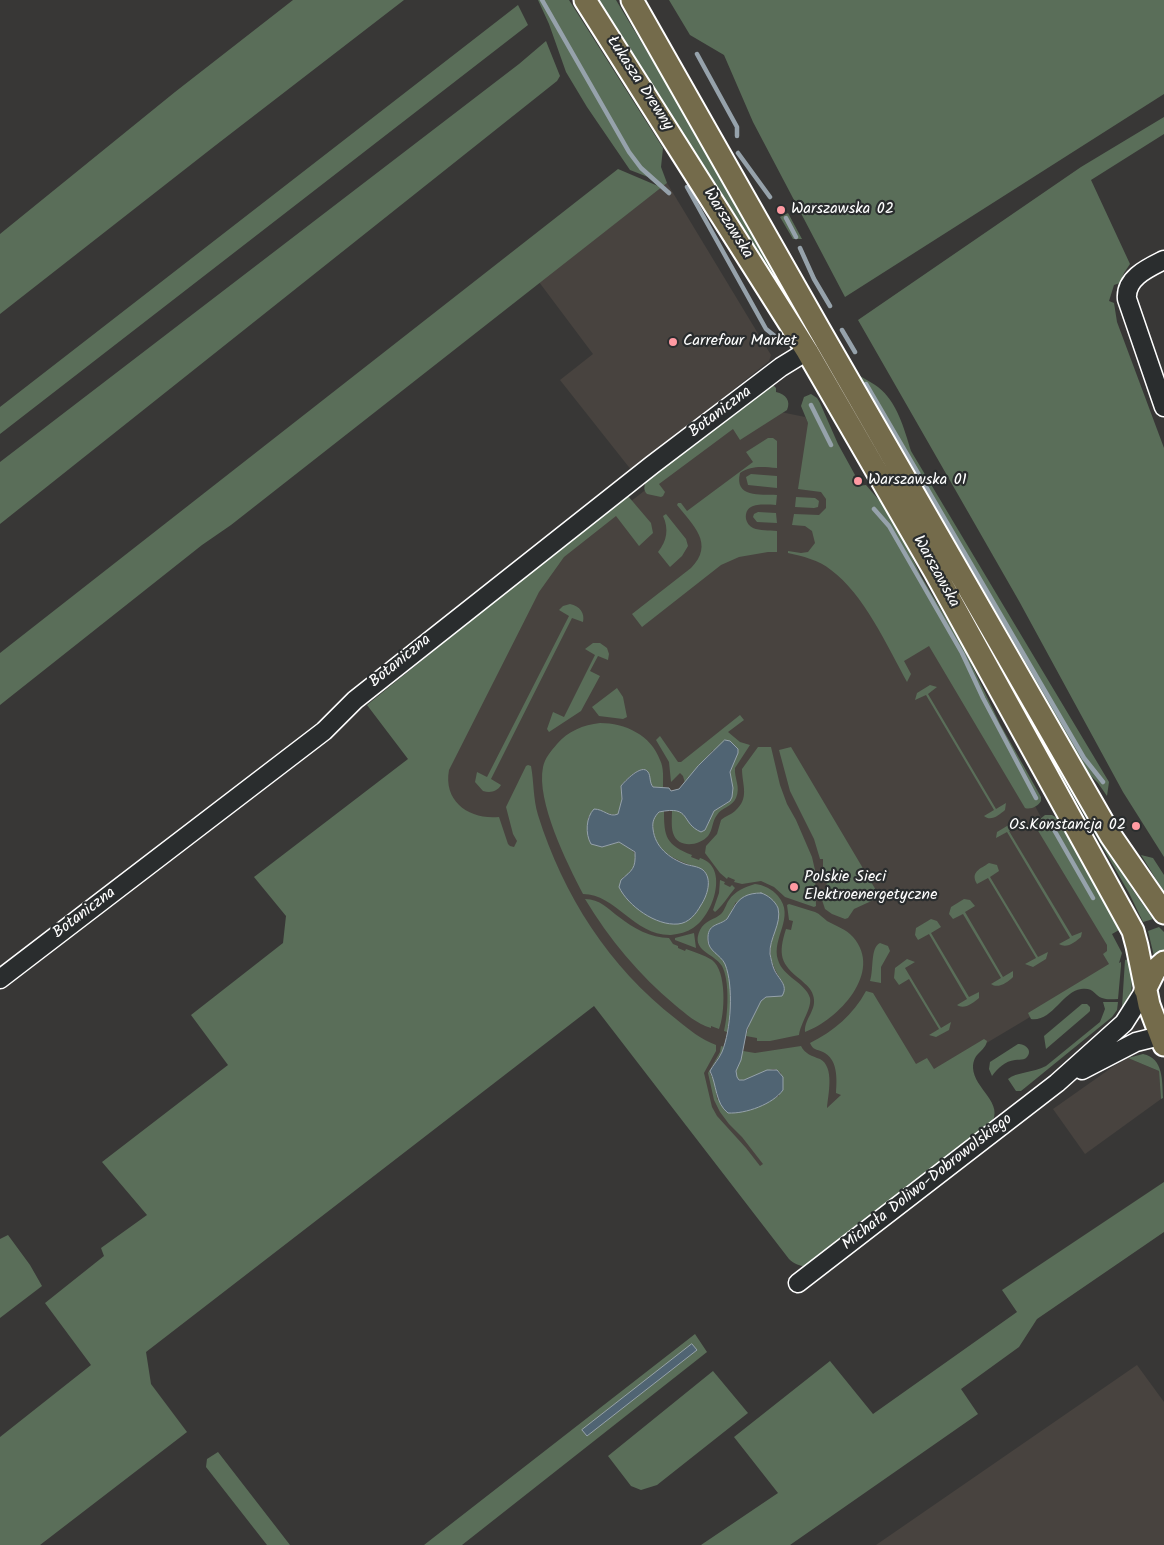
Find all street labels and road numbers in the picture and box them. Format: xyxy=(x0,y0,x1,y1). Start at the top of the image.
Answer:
street label: Łukasza Drewny xyxy=(601,33,677,135)
street label: Warszawska xyxy=(698,185,756,263)
street label: Botaniczna xyxy=(686,383,756,443)
street label: Warszawska xyxy=(907,533,963,611)
street label: Botaniczna xyxy=(366,631,436,693)
street label: Botaniczna xyxy=(50,884,120,944)
street label: Michała Doliwo-Dobrowolskiego xyxy=(839,1111,1017,1255)

